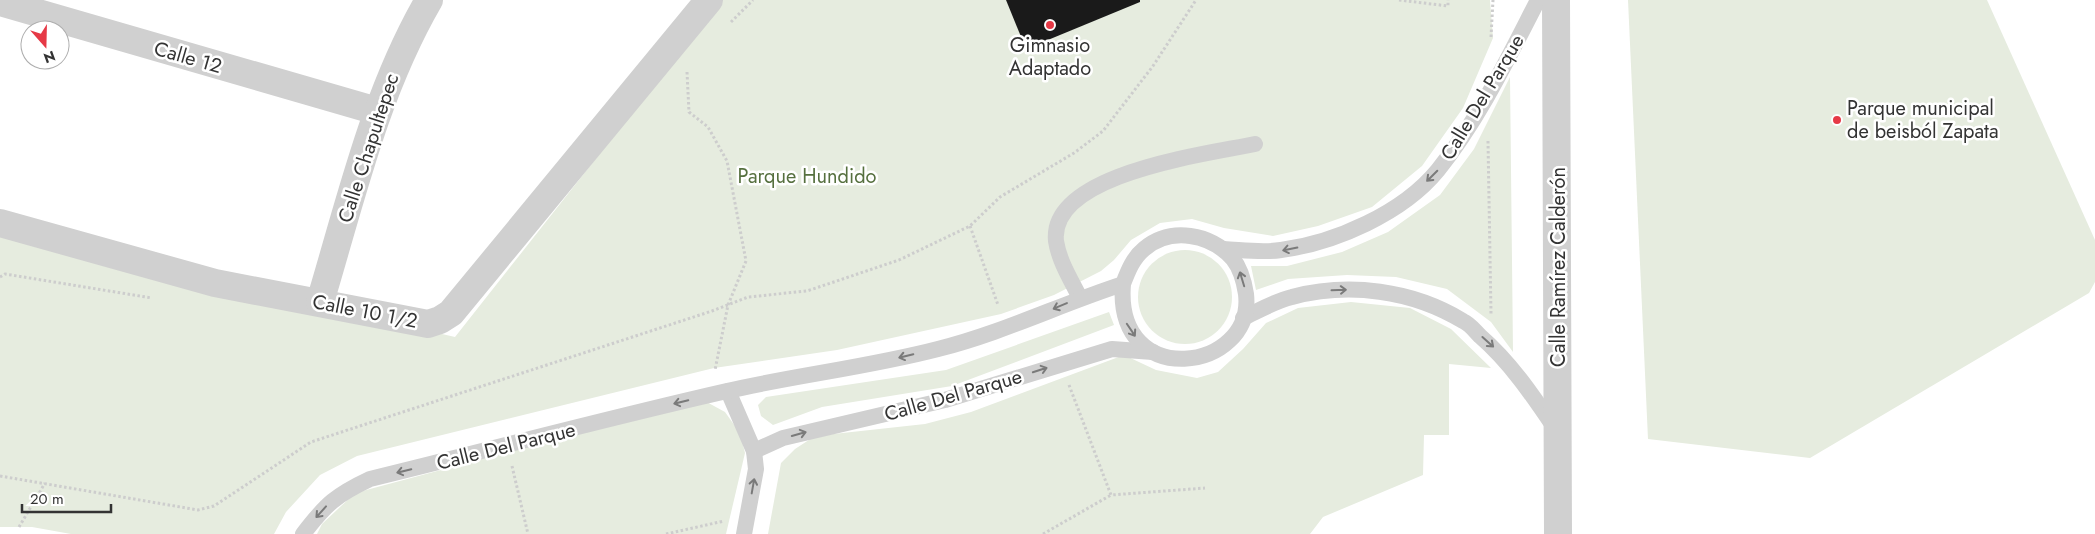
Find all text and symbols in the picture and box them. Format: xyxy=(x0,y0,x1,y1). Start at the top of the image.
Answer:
marker: Gimnasio Adaptado xyxy=(1044,19,1056,31)
north arrow xyxy=(20,20,70,70)
street label: Calle Del Parque xyxy=(1433,29,1531,166)
place label: Gimnasio Adaptado xyxy=(1009,31,1091,83)
street label: Calle 12 xyxy=(151,34,225,81)
text: N xyxy=(41,46,58,69)
street label: Calle Chapultepec xyxy=(331,70,406,227)
place label: Parque municipal de beisból Zapata xyxy=(1847,94,1999,146)
marker: Parque municipal de beisból Zapata xyxy=(1831,114,1843,126)
park label: Parque Hundido xyxy=(738,162,877,191)
street label: Calle Ramírez Calderón xyxy=(1544,167,1573,367)
one-way arrow xyxy=(1426,170,1438,182)
one-way arrow xyxy=(1282,244,1298,254)
one-way arrow xyxy=(1237,271,1247,287)
one-way arrow xyxy=(1330,285,1347,295)
street label: Calle 10 1/2 xyxy=(310,287,420,336)
one-way arrow xyxy=(1053,302,1068,311)
one-way arrow xyxy=(1126,323,1136,337)
one-way arrow xyxy=(1481,336,1494,348)
one-way arrow xyxy=(898,352,914,362)
street label: Calle Del Parque xyxy=(881,362,1025,429)
one-way arrow xyxy=(1032,364,1048,374)
one-way arrow xyxy=(673,398,689,407)
street label: Calle Del Parque xyxy=(434,415,579,478)
one-way arrow xyxy=(791,428,807,438)
one-way arrow xyxy=(396,467,412,476)
one-way arrow xyxy=(748,478,758,494)
scale bar xyxy=(22,482,111,514)
text: 20 m xyxy=(30,488,64,510)
one-way arrow xyxy=(315,506,326,519)

